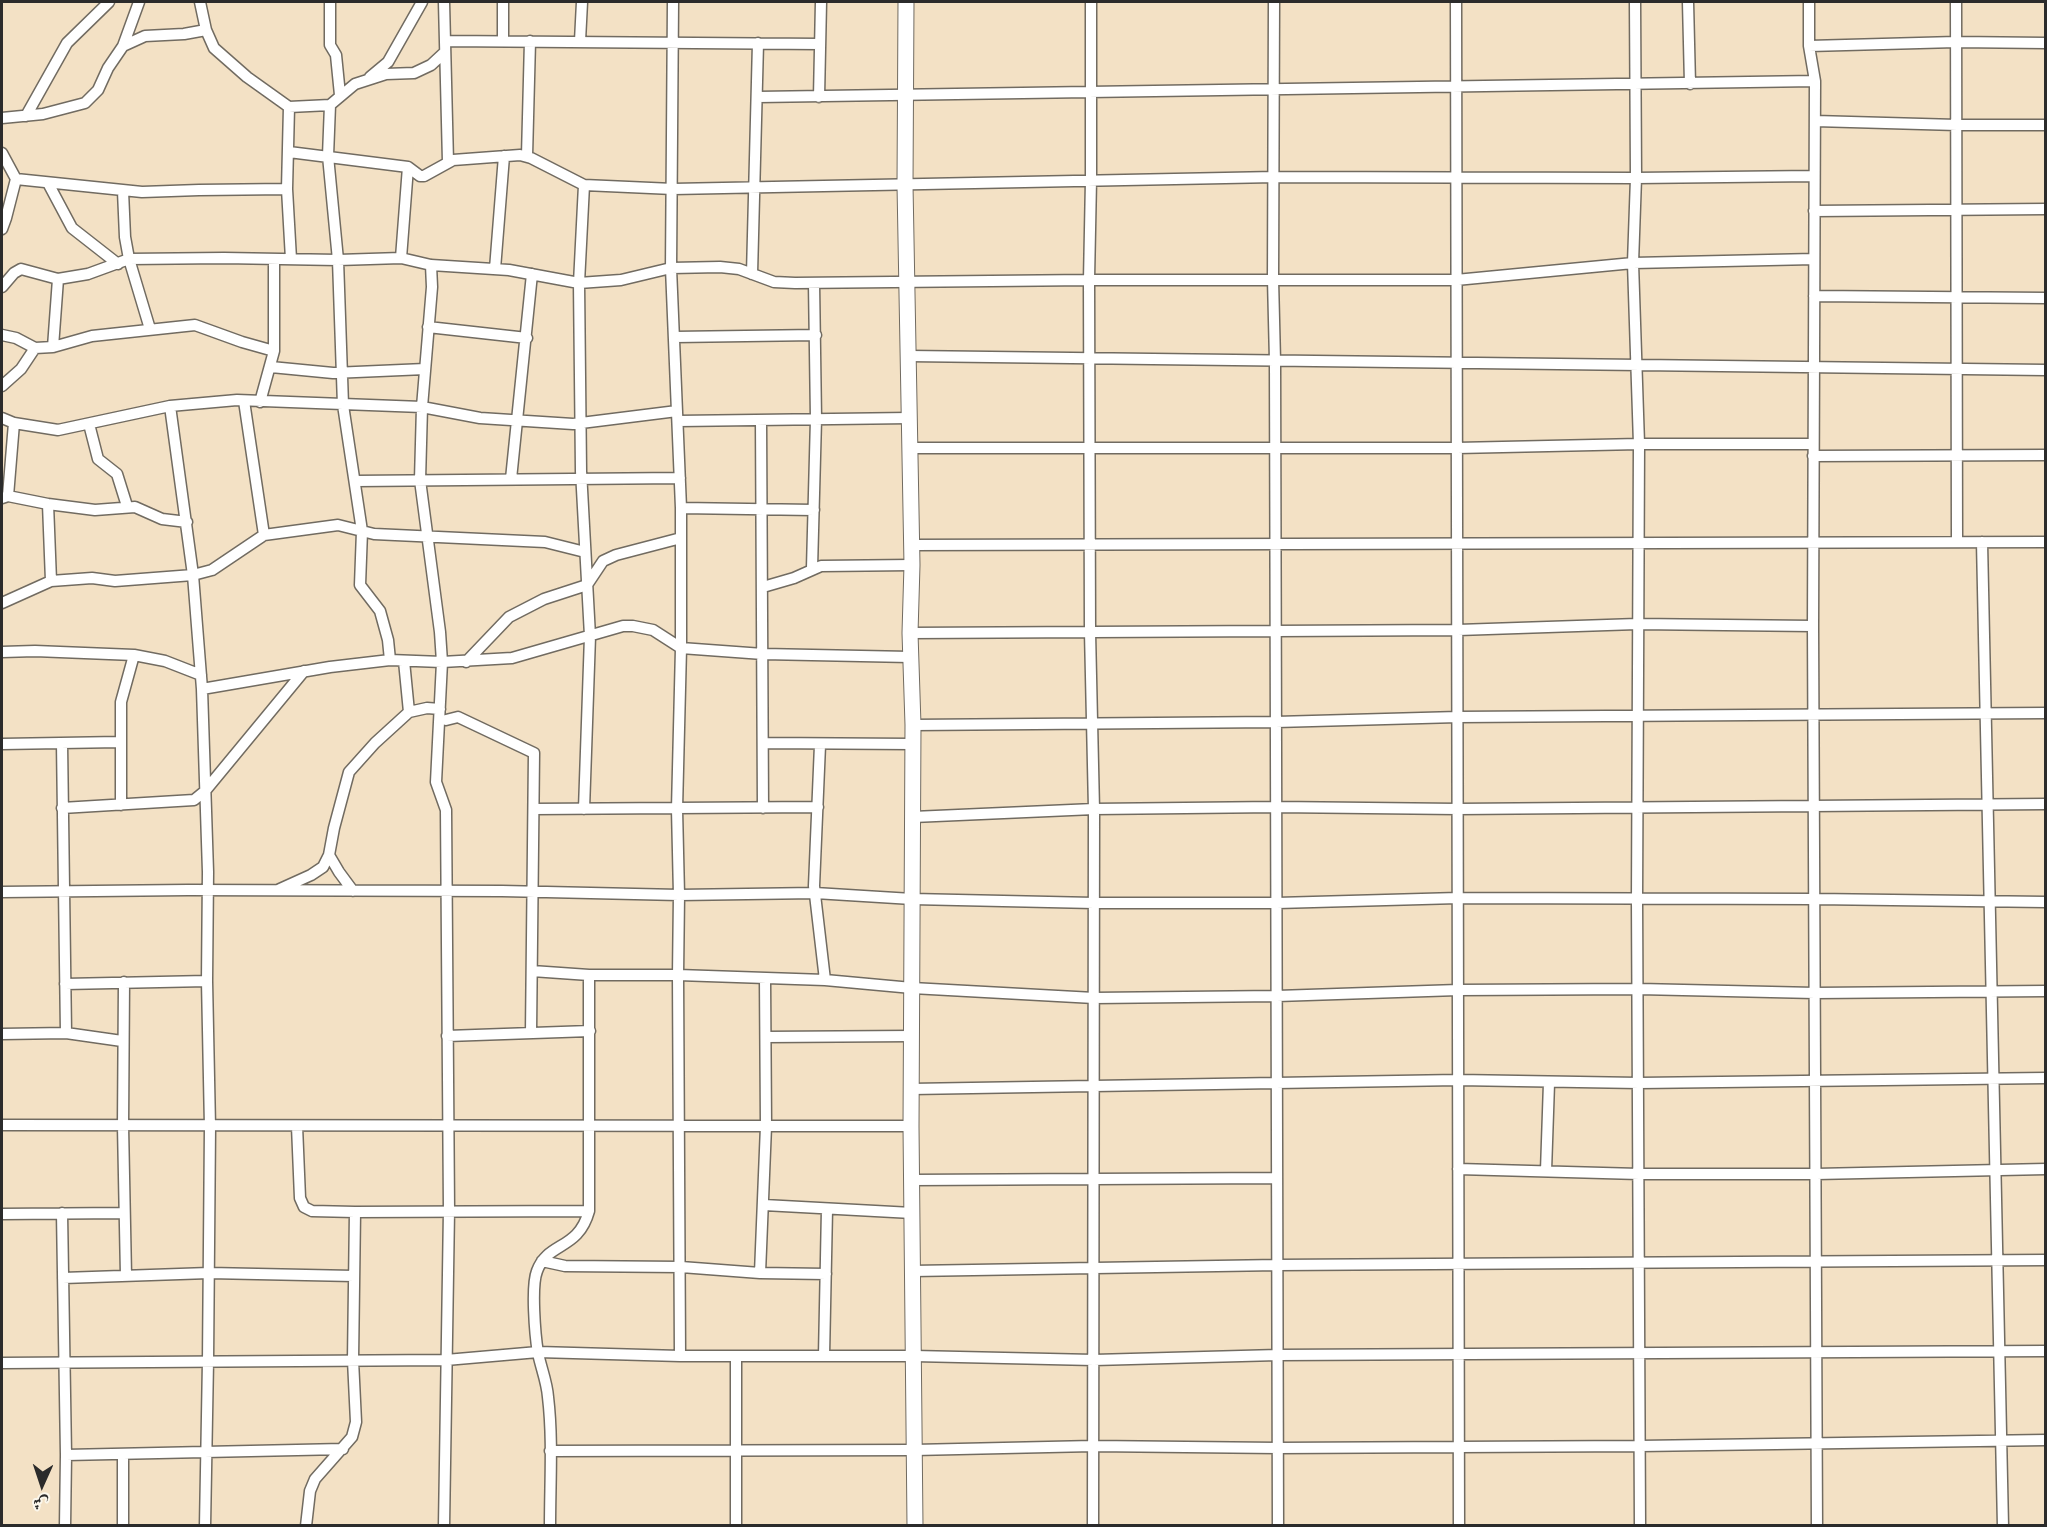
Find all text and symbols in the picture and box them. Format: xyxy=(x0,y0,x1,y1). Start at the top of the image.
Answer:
north arrow xyxy=(12,1455,72,1515)
text: ش xyxy=(33,1493,50,1513)

